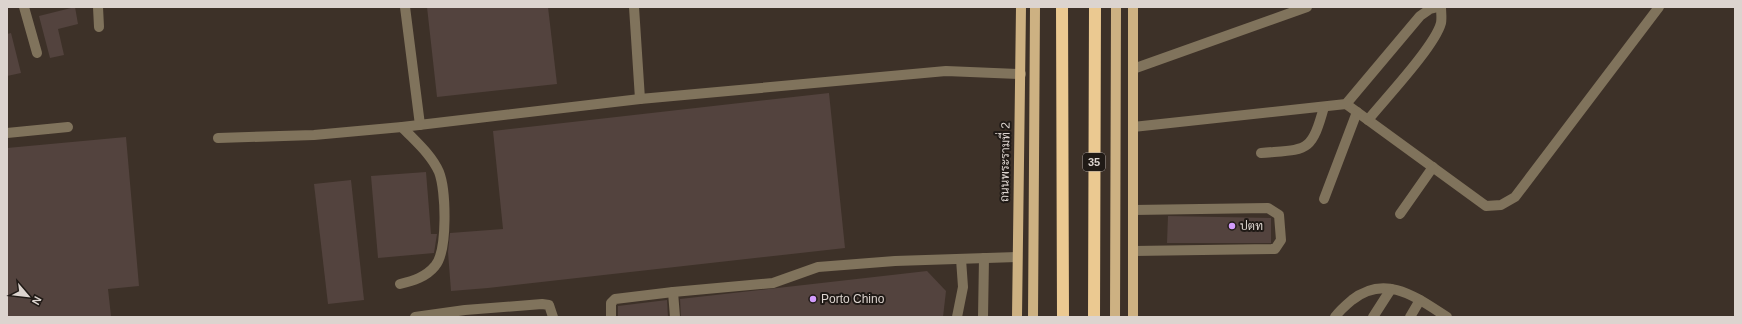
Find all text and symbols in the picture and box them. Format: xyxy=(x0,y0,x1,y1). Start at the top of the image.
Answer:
street label: ถนนพระรามที่ 2 xyxy=(993,121,1013,202)
road number: 35 xyxy=(1083,153,1105,171)
place label: ปตท xyxy=(1240,219,1263,233)
marker: ปตท xyxy=(1227,221,1237,231)
north arrow xyxy=(8,276,48,316)
place label: Porto Chino xyxy=(821,292,885,306)
text: N xyxy=(30,294,44,307)
marker: Porto Chino xyxy=(808,294,818,304)

